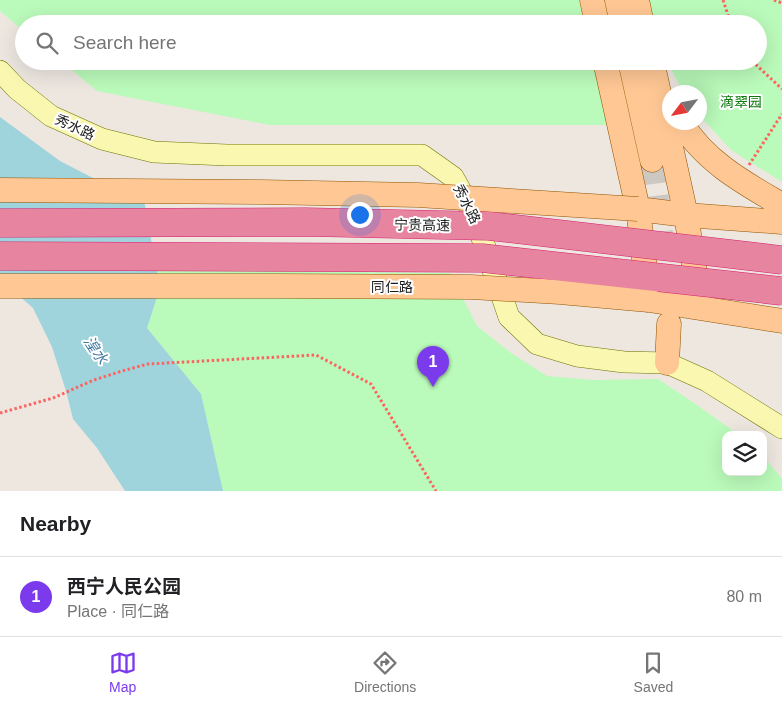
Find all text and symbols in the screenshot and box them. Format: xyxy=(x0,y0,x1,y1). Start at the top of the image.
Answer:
search box xyxy=(15,15,767,70)
icon: search xyxy=(33,29,61,57)
text: Search here xyxy=(73,32,177,53)
north arrow xyxy=(662,85,707,130)
park label: 滴翠园 xyxy=(720,94,762,110)
street label: 秀水路 xyxy=(53,111,97,143)
street label: 秀水路 xyxy=(450,182,484,226)
your location xyxy=(347,202,373,228)
street label: 宁贵高速 xyxy=(394,217,450,233)
street label: 同仁路 xyxy=(371,279,413,295)
water label: 湟水 xyxy=(81,333,112,368)
pin: 1 xyxy=(417,346,449,387)
map controls xyxy=(722,431,767,476)
button: layers xyxy=(722,431,767,476)
text: Nearby xyxy=(20,512,91,535)
text: 西宁人民公园 xyxy=(67,576,181,597)
text: 1 xyxy=(32,588,40,605)
text: 80 m xyxy=(726,588,762,605)
text: Place · 同仁路 xyxy=(67,603,169,620)
tab: Map xyxy=(109,649,137,695)
tab: Directions xyxy=(354,649,416,695)
tab: Saved xyxy=(634,649,673,695)

